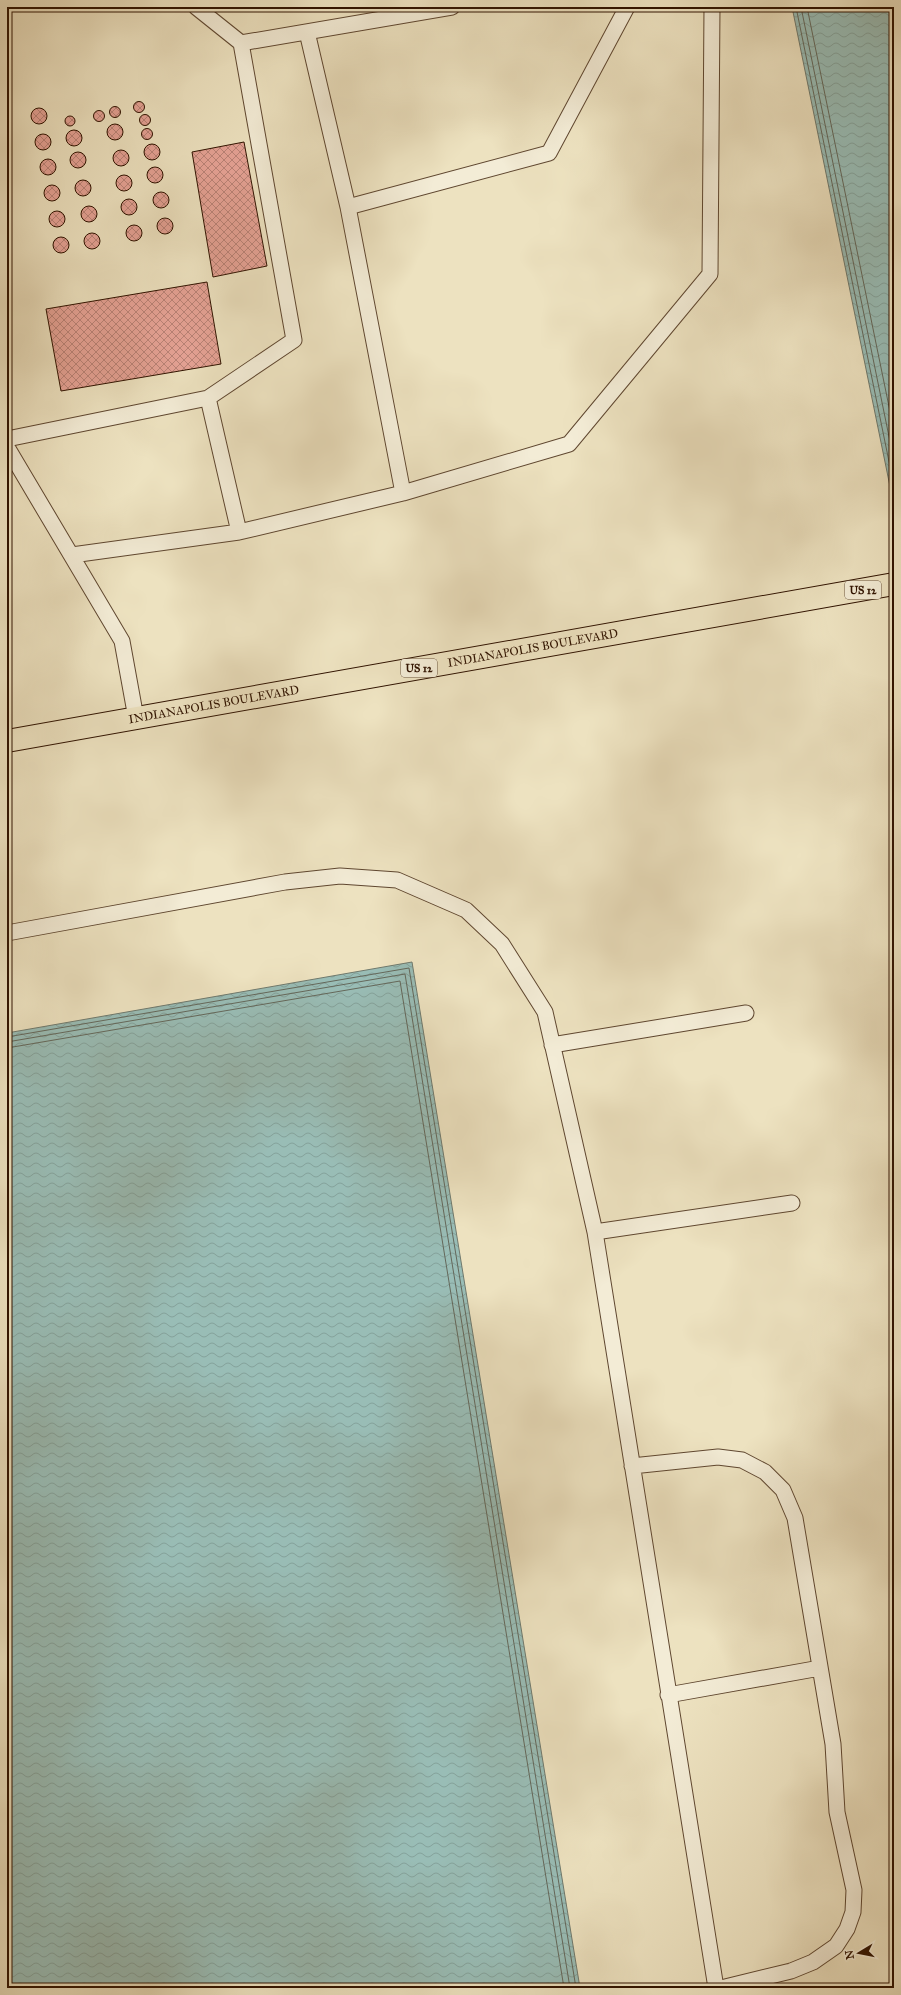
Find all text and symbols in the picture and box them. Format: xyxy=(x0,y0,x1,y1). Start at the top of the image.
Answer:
road number: US 12 xyxy=(845,581,881,599)
street label: INDIANAPOLIS BOULEVARD xyxy=(446,626,619,670)
road number: US 12 xyxy=(401,659,437,677)
street label: INDIANAPOLIS BOULEVARD xyxy=(127,682,300,726)
north arrow xyxy=(839,1933,879,1973)
text: N xyxy=(842,1948,857,1960)

